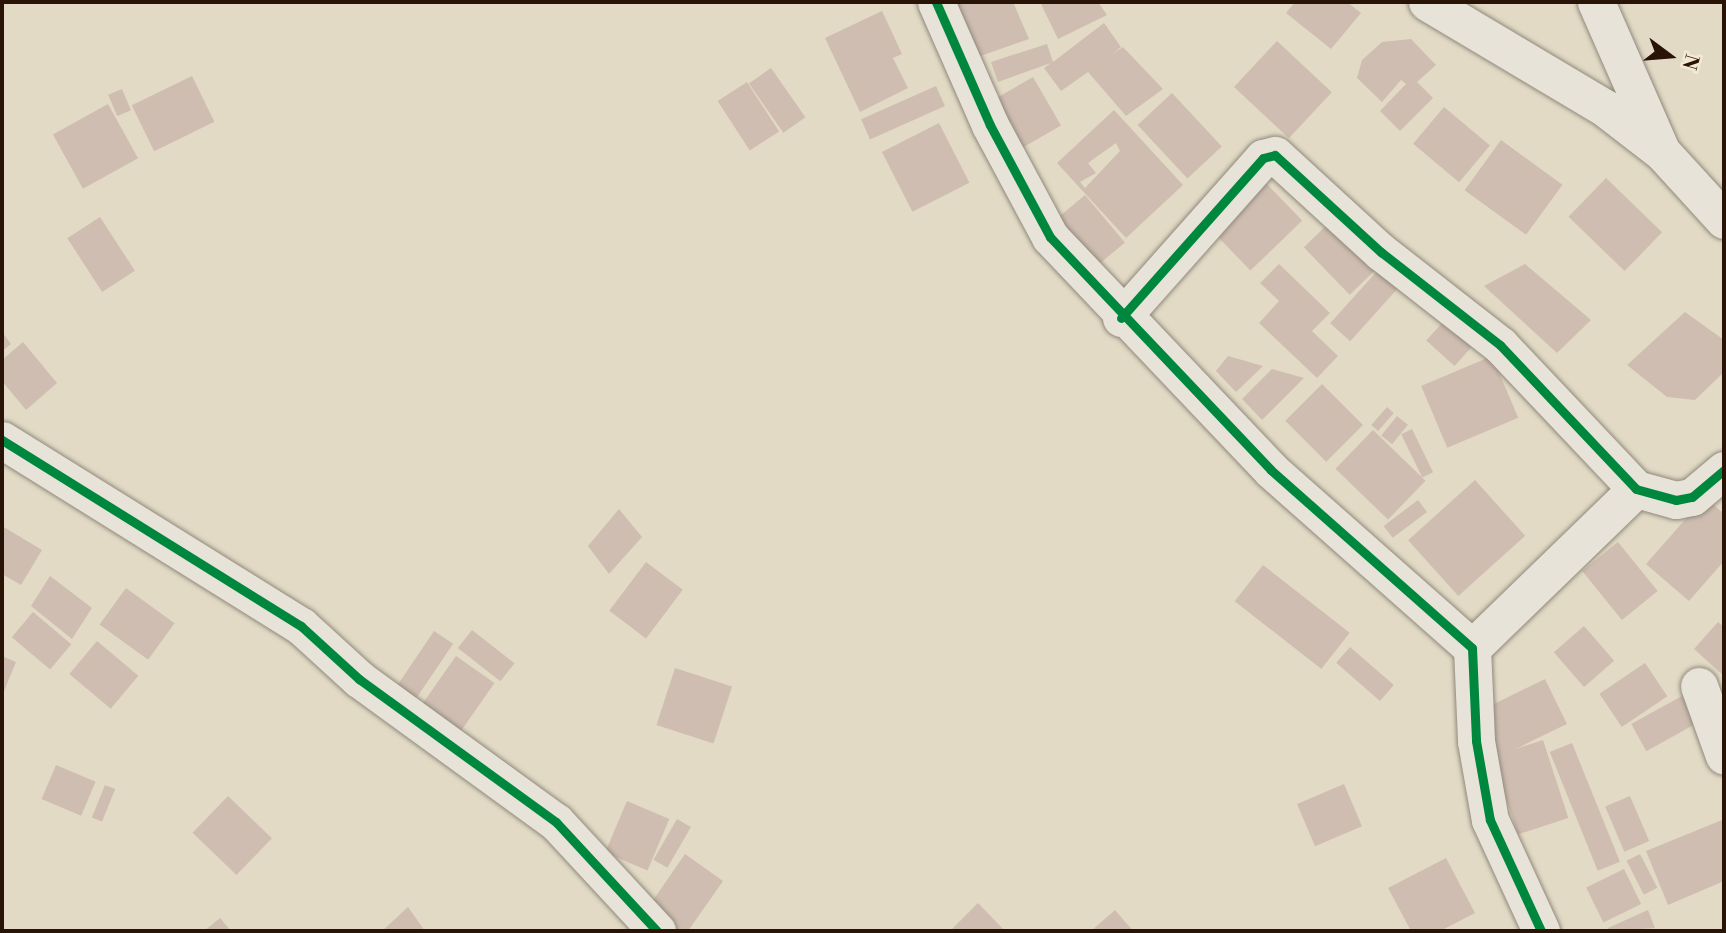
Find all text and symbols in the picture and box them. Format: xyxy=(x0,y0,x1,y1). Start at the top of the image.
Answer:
north arrow xyxy=(1635,21,1705,91)
text: N xyxy=(1677,51,1704,72)

